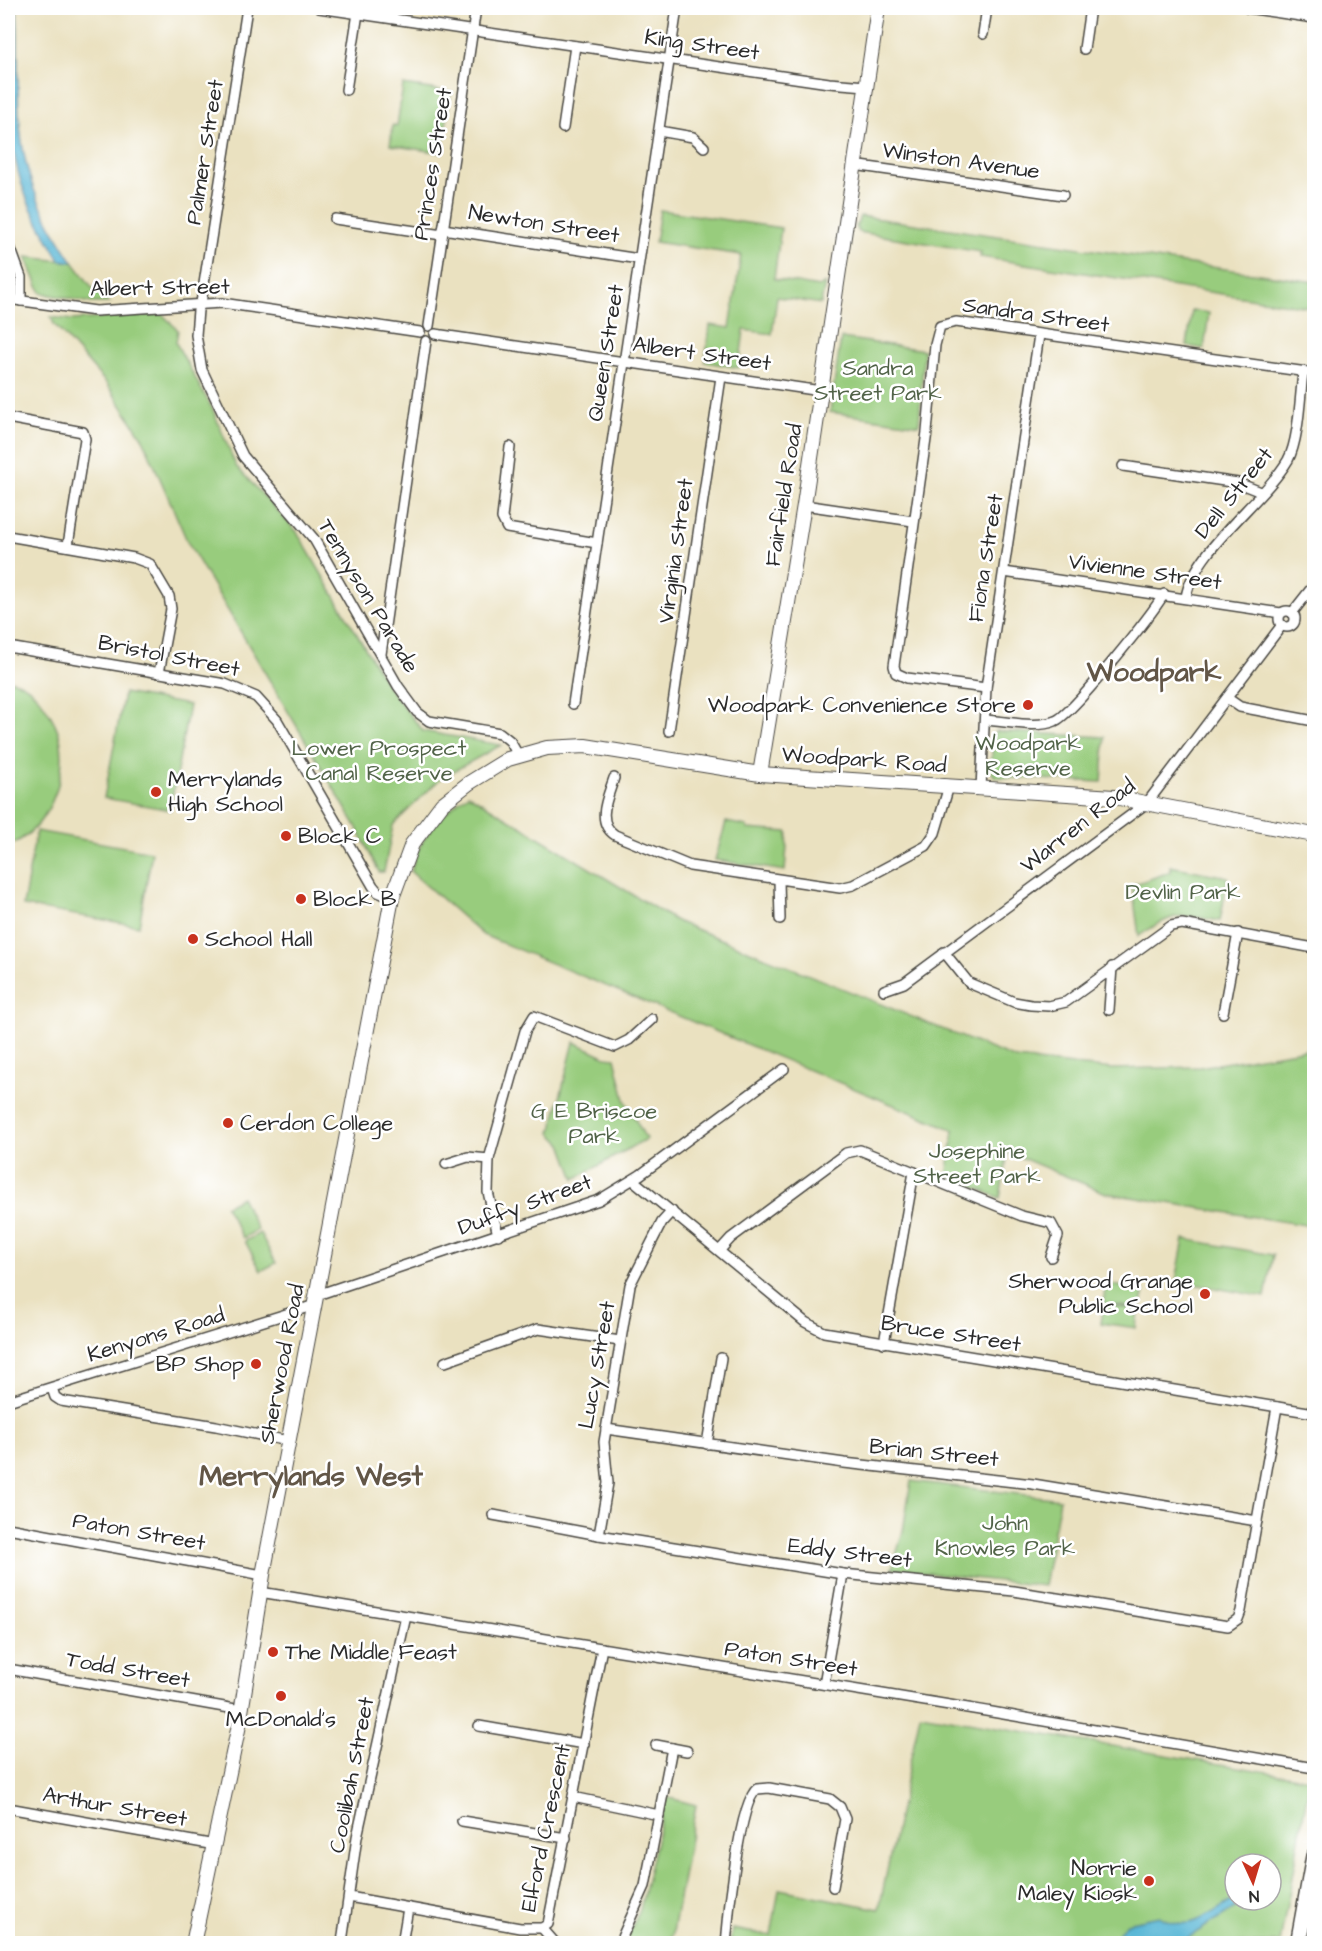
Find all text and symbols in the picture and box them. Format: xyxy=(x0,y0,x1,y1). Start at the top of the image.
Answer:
street label: King Street xyxy=(642,22,762,69)
street label: Palmer Street xyxy=(178,77,232,227)
street label: Princes Street xyxy=(406,85,460,242)
street label: Winston Avenue xyxy=(880,135,1042,187)
street label: Newton Street xyxy=(466,197,622,251)
street label: Albert Street xyxy=(90,271,230,305)
street label: Queen Street xyxy=(580,282,632,424)
street label: Sandra Street xyxy=(961,289,1111,341)
street label: Albert Street xyxy=(631,329,773,379)
park label: Sandra Street Park xyxy=(814,353,942,409)
street label: Fairfield Road xyxy=(757,421,811,569)
street label: Dell Street xyxy=(1187,441,1281,545)
street label: Virginia Street xyxy=(650,476,703,626)
street label: Fiona Street xyxy=(961,491,1011,625)
street label: Tennyson Parade xyxy=(309,513,426,679)
street label: Vivienne Street xyxy=(1066,546,1224,598)
street label: Bristol Street xyxy=(96,627,243,685)
district label: Woodpark xyxy=(1086,653,1222,693)
place label: Woodpark Convenience Store xyxy=(708,690,1016,721)
marker: Woodpark Convenience Store xyxy=(1021,698,1035,712)
park label: Woodpark Reserve xyxy=(975,728,1081,784)
park label: Lower Prospect Canal Reserve xyxy=(292,733,467,789)
street label: Woodpark Road xyxy=(781,739,947,781)
place label: Merrylands High School xyxy=(168,764,283,821)
street label: Warren Road xyxy=(1014,771,1142,881)
marker: Merrylands High School xyxy=(149,785,163,799)
place label: Block C xyxy=(298,821,382,852)
marker: Block C xyxy=(279,829,293,843)
park label: Devlin Park xyxy=(1125,877,1241,908)
place label: Block B xyxy=(313,884,397,915)
marker: Block B xyxy=(294,892,308,906)
place label: School Hall xyxy=(205,924,312,955)
marker: School Hall xyxy=(186,932,200,946)
park label: G E Briscoe Park xyxy=(531,1096,657,1152)
place label: Cerdon College xyxy=(240,1108,393,1140)
marker: Cerdon College xyxy=(221,1116,235,1130)
park label: Josephine Street Park xyxy=(913,1136,1041,1192)
street label: Duffy Street xyxy=(454,1166,597,1245)
place label: Sherwood Grange Public School xyxy=(1008,1266,1193,1322)
street label: Sherwood Road xyxy=(251,1281,313,1447)
marker: Sherwood Grange Public School xyxy=(1198,1287,1212,1301)
street label: Kenyons Road xyxy=(84,1299,229,1372)
street label: Lucy Street xyxy=(571,1299,624,1431)
street label: Bruce Street xyxy=(879,1308,1023,1360)
place label: BP Shop xyxy=(156,1349,244,1380)
marker: BP Shop xyxy=(249,1357,263,1371)
street label: Brian Street xyxy=(868,1431,1000,1475)
district label: Merrylands West xyxy=(199,1457,424,1499)
street label: Paton Street xyxy=(70,1505,208,1559)
park label: John Knowles Park xyxy=(935,1508,1076,1564)
street label: Eddy Street xyxy=(786,1530,914,1577)
street label: Paton Street xyxy=(722,1633,860,1685)
place label: The Middle Feast xyxy=(285,1637,457,1668)
street label: Todd Street xyxy=(64,1644,192,1696)
marker: The Middle Feast xyxy=(266,1645,280,1659)
marker: McDonald's xyxy=(274,1689,288,1703)
street label: Coolibah Street xyxy=(322,1694,382,1856)
place label: McDonald's xyxy=(226,1704,336,1735)
street label: Elford Crescent xyxy=(513,1741,579,1915)
street label: Arthur Street xyxy=(40,1779,190,1835)
north arrow xyxy=(1223,1852,1283,1912)
place label: Norrie Maley Kiosk xyxy=(1018,1853,1137,1910)
marker: Norrie Maley Kiosk xyxy=(1142,1874,1156,1888)
text: N xyxy=(1248,1885,1260,1907)

